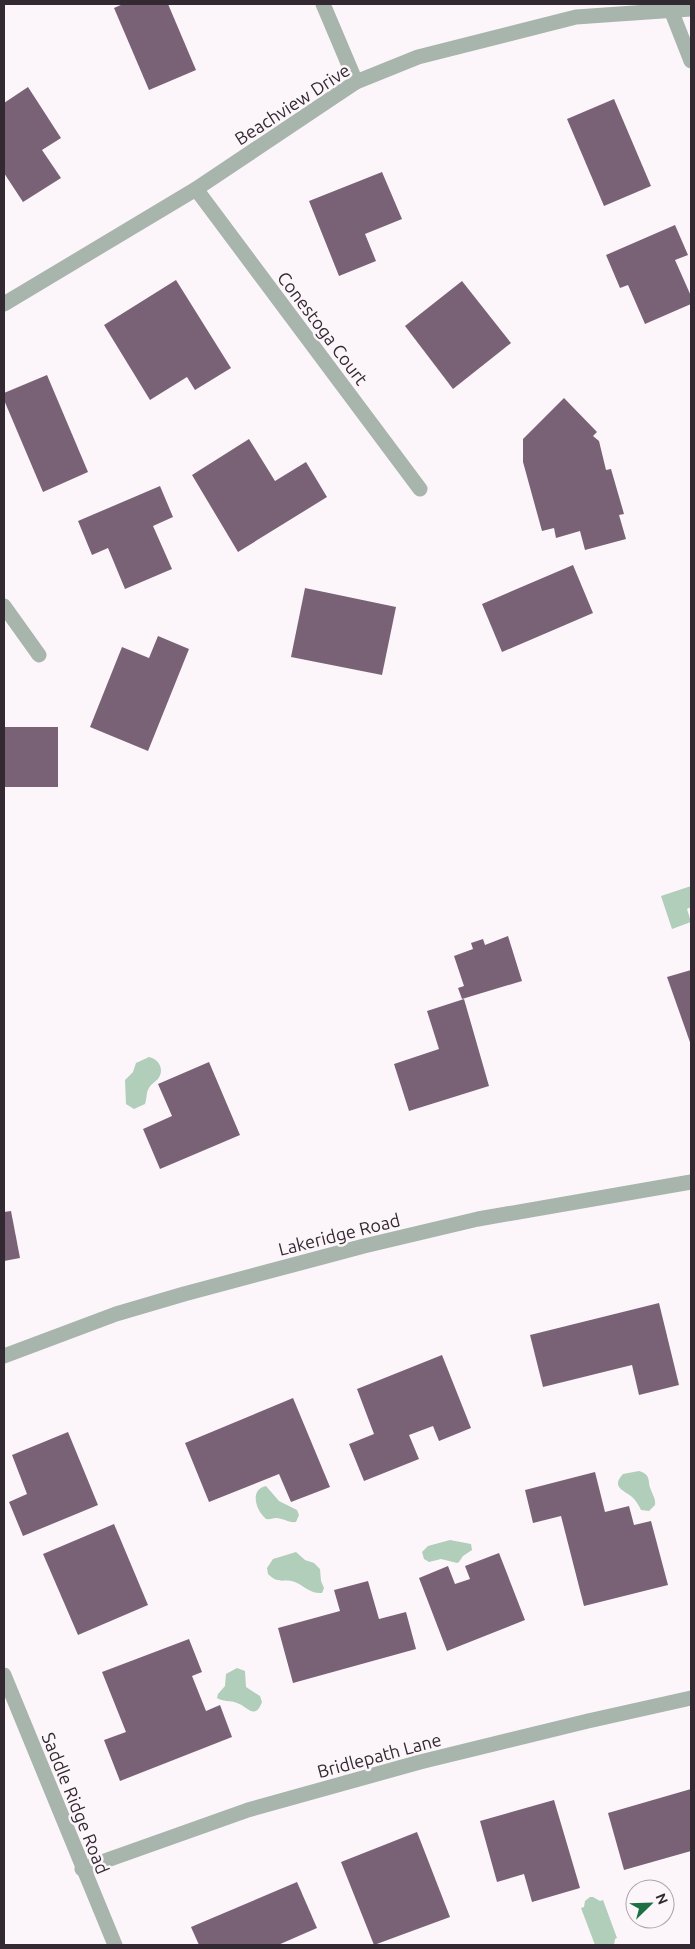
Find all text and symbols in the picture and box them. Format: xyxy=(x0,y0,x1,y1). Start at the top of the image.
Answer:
street label: Beachview Drive xyxy=(231,59,353,149)
street label: Conestoga Court xyxy=(274,267,372,389)
street label: Lakeridge Road xyxy=(276,1209,402,1259)
street label: Saddle Ridge Road xyxy=(39,1729,113,1877)
street label: Bridlepath Lane xyxy=(315,1729,443,1781)
north arrow xyxy=(625,1879,675,1929)
text: N xyxy=(653,1891,671,1907)

